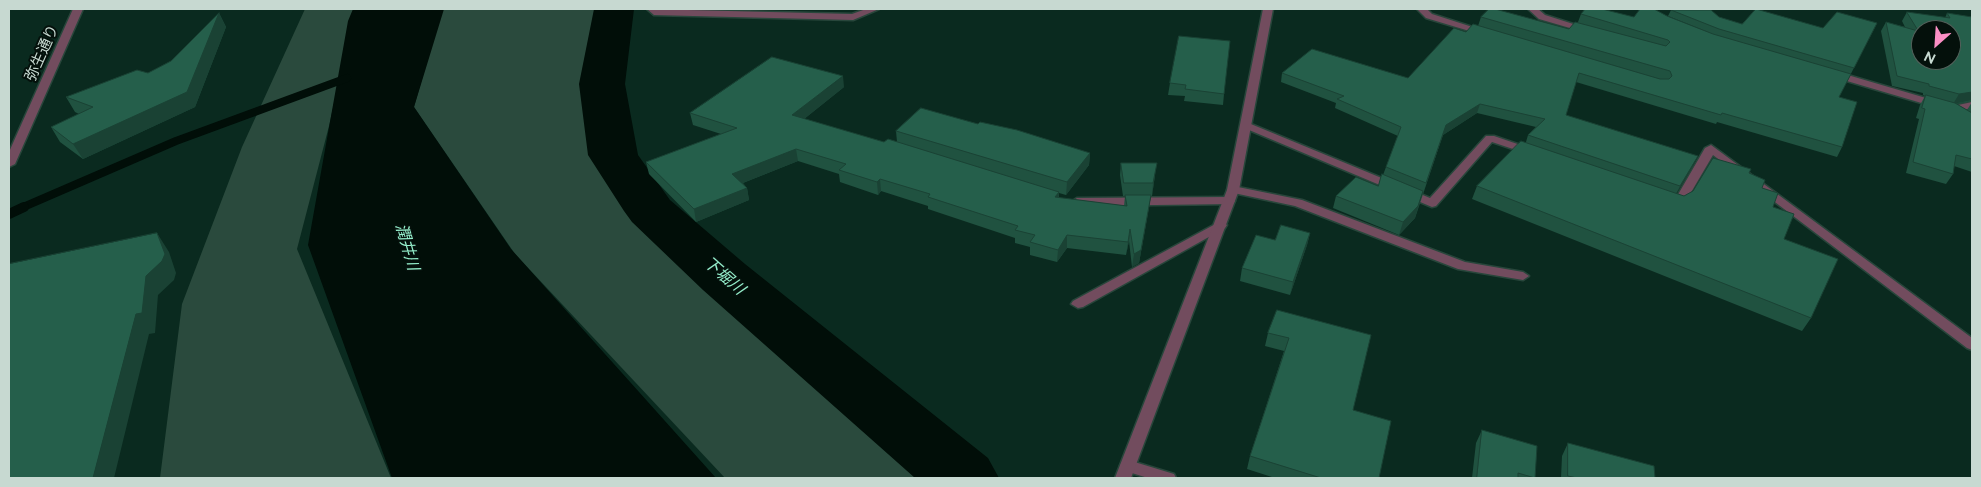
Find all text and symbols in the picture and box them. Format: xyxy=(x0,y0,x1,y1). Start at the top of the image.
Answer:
north arrow xyxy=(1911,20,1961,70)
street label: 弥生通り xyxy=(22,22,62,84)
text: N xyxy=(1922,48,1938,67)
water label: 潤井川 xyxy=(391,221,423,273)
water label: 下堀川 xyxy=(700,253,748,299)

